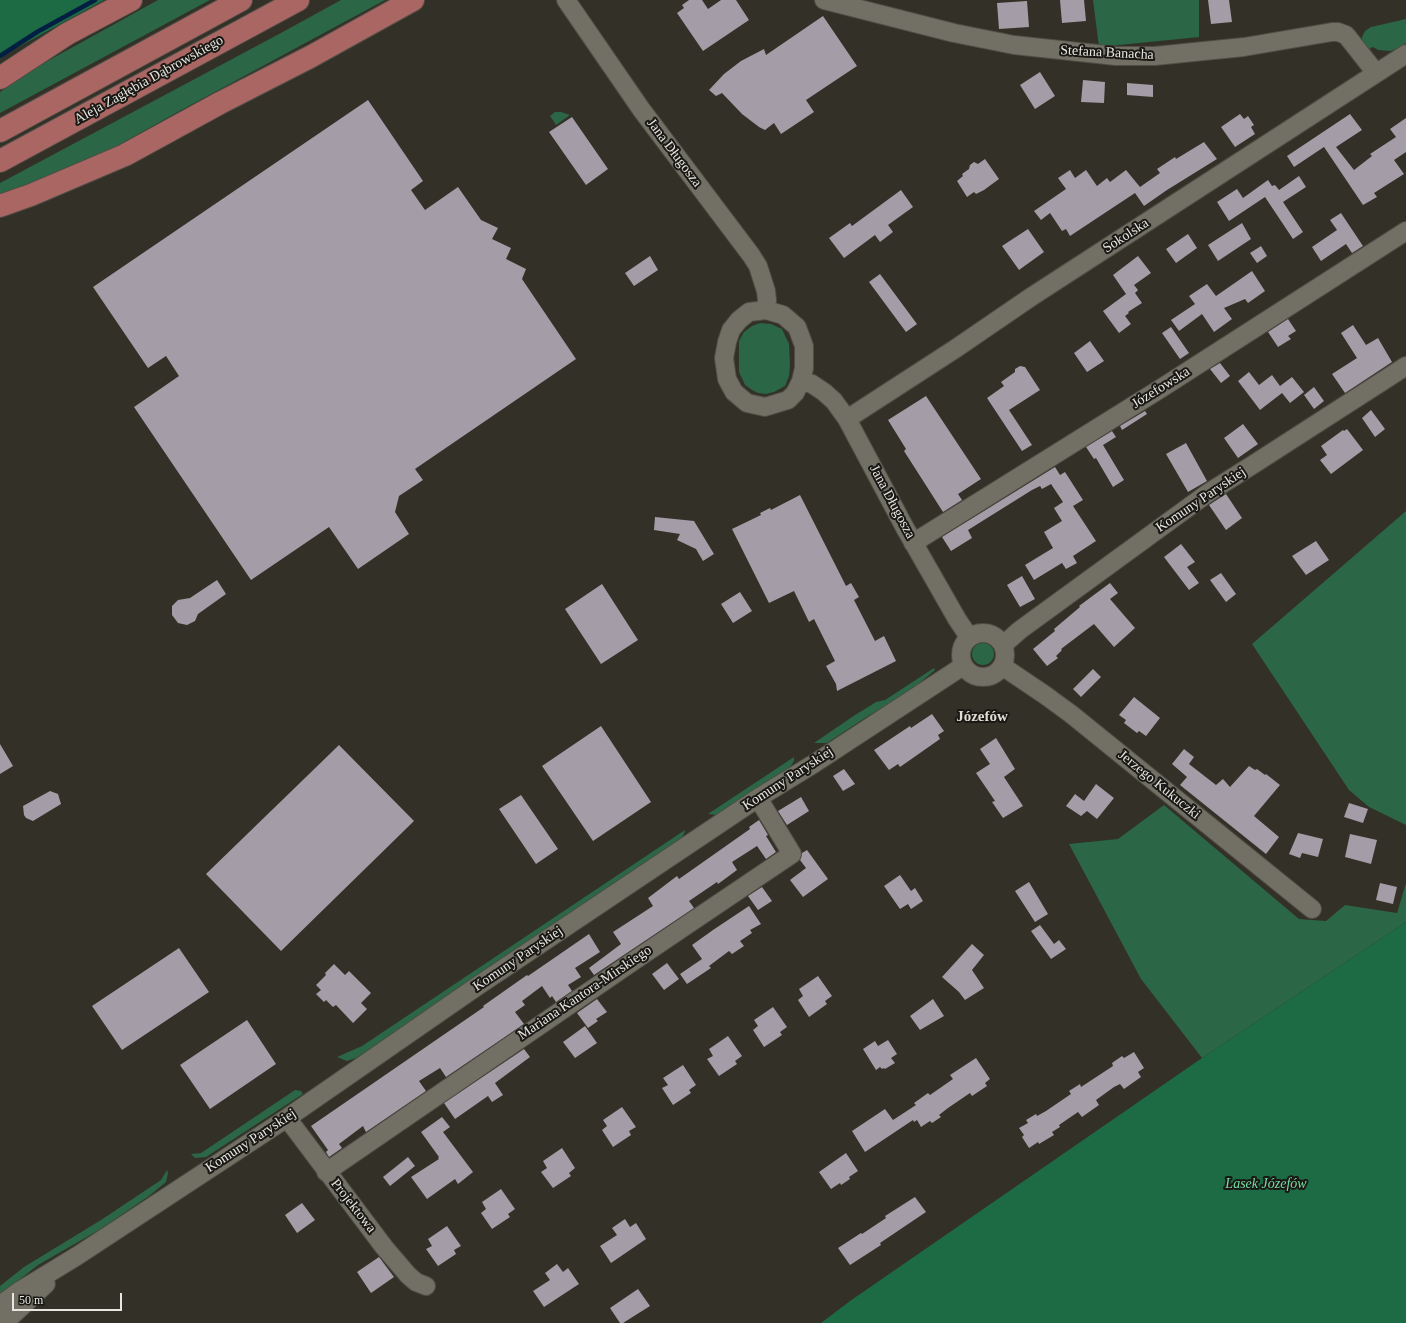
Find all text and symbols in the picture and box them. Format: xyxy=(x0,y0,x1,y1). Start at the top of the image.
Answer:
street label: Aleja Zagłębia Dąbrowskiego xyxy=(71,32,227,128)
street label: Stefana Banacha xyxy=(1060,42,1154,64)
street label: Jana Długosza xyxy=(643,115,705,191)
street label: Sokolska xyxy=(1100,215,1152,257)
street label: Józefowska xyxy=(1129,364,1193,412)
street label: Jana Długosza xyxy=(866,462,918,542)
street label: Komuny Paryskiej xyxy=(1153,464,1249,536)
district label: Józefów xyxy=(956,708,1008,726)
street label: Komuny Paryskiej xyxy=(740,743,836,815)
street label: Jerzego Kukuczki xyxy=(1115,747,1203,823)
street label: Komuny Paryskiej xyxy=(470,923,566,995)
street label: Mariana Kantora-Mirskiego xyxy=(515,942,655,1044)
street label: Komuny Paryskiej xyxy=(203,1105,299,1177)
street label: Projektowa xyxy=(327,1176,379,1236)
park label: Lasek Józefów xyxy=(1225,1176,1307,1192)
scale bar xyxy=(14,1285,124,1311)
text: 50 m xyxy=(19,1293,43,1307)

